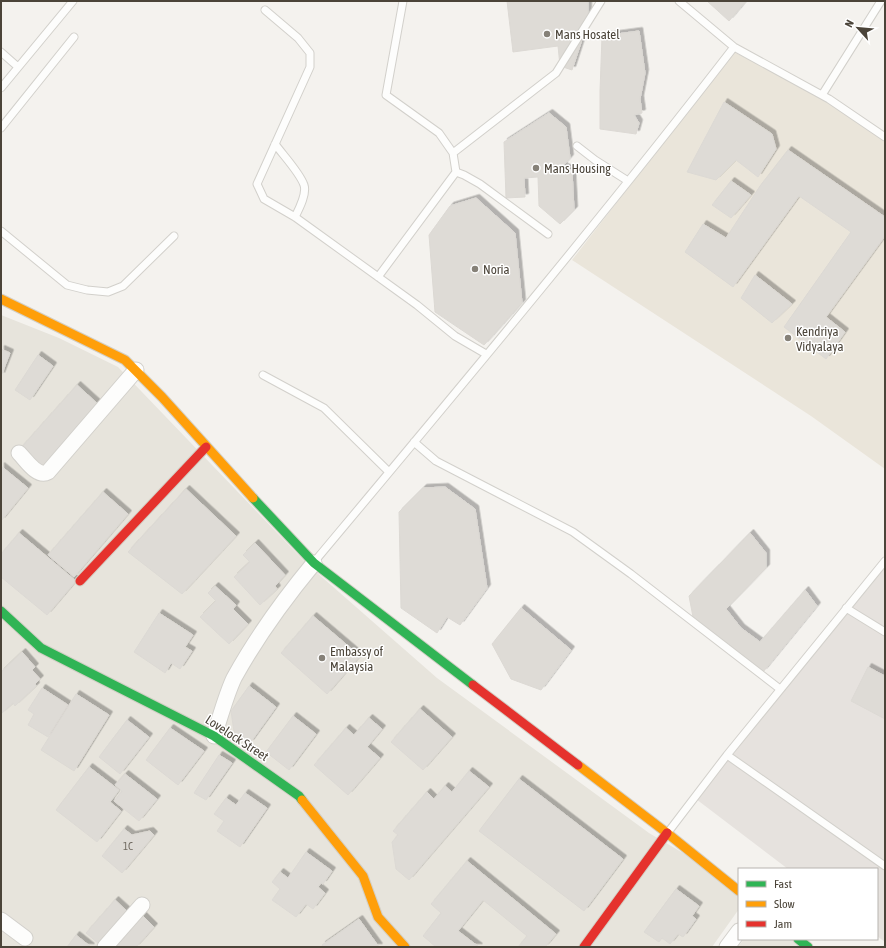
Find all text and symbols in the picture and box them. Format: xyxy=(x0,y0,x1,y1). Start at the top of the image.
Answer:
north arrow xyxy=(838,8,878,48)
text: N xyxy=(842,18,856,29)
place label: Mans Hosatel xyxy=(555,27,620,42)
marker: Mans Hosatel xyxy=(542,29,552,39)
place label: Mans Housing xyxy=(544,161,611,176)
marker: Mans Housing xyxy=(531,163,541,173)
place label: Noria xyxy=(483,262,510,277)
marker: Noria xyxy=(470,264,480,274)
place label: Kendriya Vidyalaya xyxy=(796,324,844,354)
marker: Kendriya Vidyalaya xyxy=(783,333,793,343)
place label: Embassy of Malaysia xyxy=(330,644,384,674)
marker: Embassy of Malaysia xyxy=(317,653,327,663)
street label: Lovelock Street xyxy=(203,712,272,764)
house number: 1C xyxy=(123,840,133,852)
legend xyxy=(738,868,878,940)
text: Fast xyxy=(774,877,792,891)
text: Slow xyxy=(774,897,795,911)
text: Jam xyxy=(774,917,792,931)

